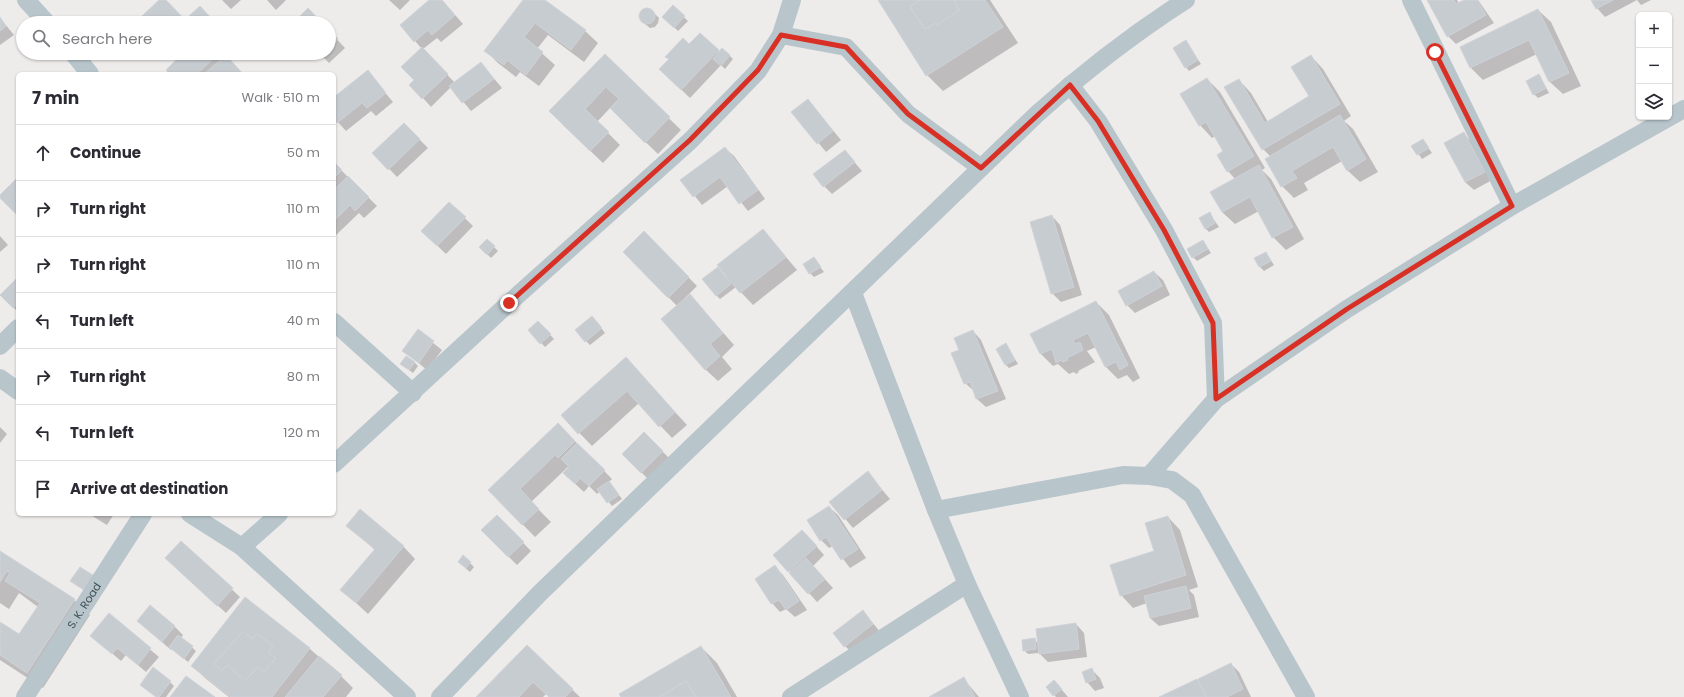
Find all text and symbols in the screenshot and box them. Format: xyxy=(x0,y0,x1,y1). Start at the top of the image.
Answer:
map controls xyxy=(1636,12,1672,120)
button: + xyxy=(1636,12,1672,48)
search box xyxy=(16,16,336,60)
icon: search xyxy=(30,27,52,49)
text: Search here xyxy=(62,28,152,49)
route start xyxy=(1426,43,1444,61)
button: − xyxy=(1636,48,1672,84)
button: layers xyxy=(1636,84,1672,120)
text: 7 min xyxy=(32,86,79,110)
text: Walk · 510 m xyxy=(242,88,320,107)
icon: ahead xyxy=(32,142,54,164)
text: Continue xyxy=(70,142,141,163)
text: 50 m xyxy=(287,143,320,162)
icon: right xyxy=(32,198,54,220)
text: Turn right xyxy=(70,198,146,219)
text: 110 m xyxy=(287,199,320,218)
icon: right xyxy=(32,254,54,276)
text: Turn right xyxy=(70,254,146,275)
text: 110 m xyxy=(287,255,320,274)
route end xyxy=(500,294,518,312)
icon: left xyxy=(32,310,54,332)
text: Turn left xyxy=(70,310,134,331)
text: 40 m xyxy=(287,311,320,330)
icon: right xyxy=(32,366,54,388)
text: Turn right xyxy=(70,366,146,387)
text: 80 m xyxy=(287,367,320,386)
icon: left xyxy=(32,422,54,444)
text: Turn left xyxy=(70,422,134,443)
text: 120 m xyxy=(283,423,320,442)
icon: arrive xyxy=(32,478,54,500)
text: Arrive at destination xyxy=(70,478,228,499)
street label: S. K. Road xyxy=(63,579,105,632)

